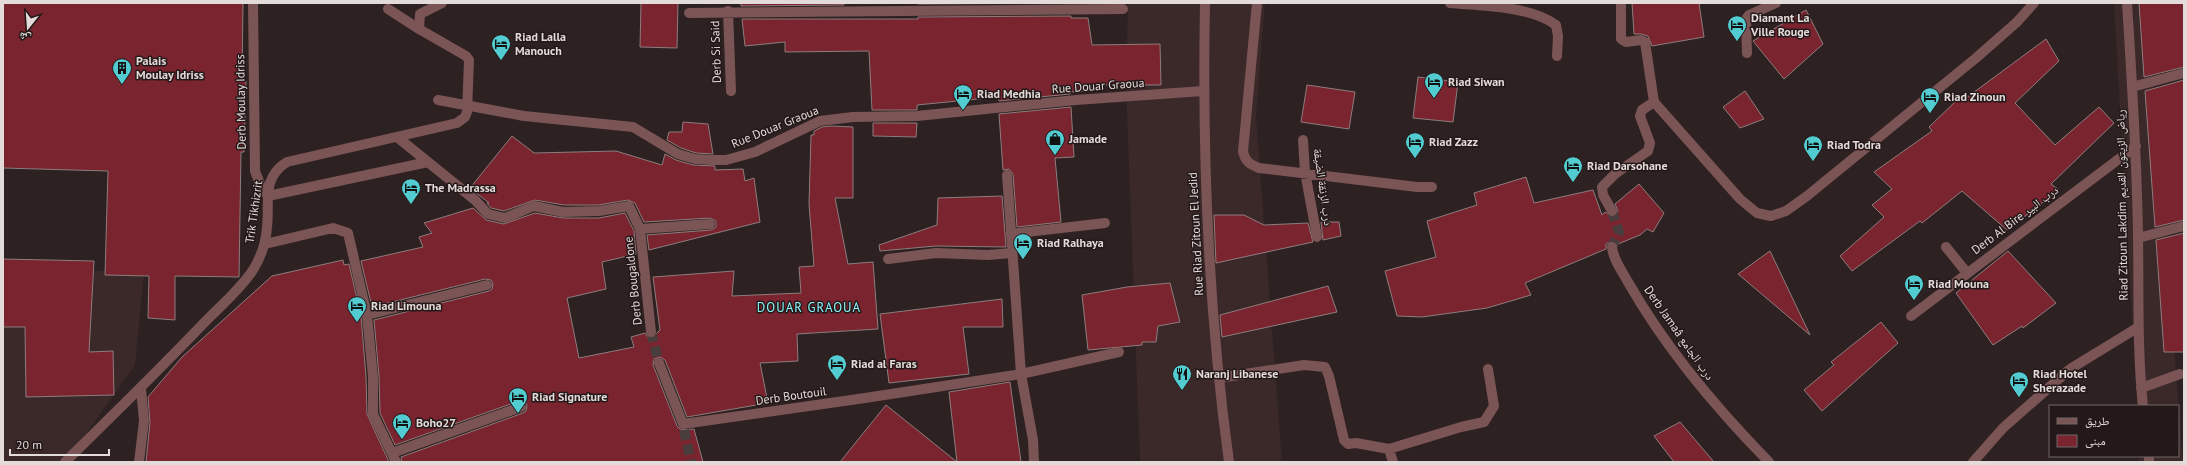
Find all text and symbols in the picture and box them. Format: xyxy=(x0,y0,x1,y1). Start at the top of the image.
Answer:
north arrow xyxy=(8,8,48,48)
place label: Diamant La Ville Rouge xyxy=(1750,10,1810,39)
hotel icon: Diamant La Ville Rouge xyxy=(1726,14,1748,42)
street label: Derb Si Said xyxy=(707,21,724,84)
text: ش xyxy=(17,28,33,46)
place label: Riad Lalla Manouch xyxy=(515,29,566,58)
hotel icon: Riad Lalla Manouch xyxy=(490,33,512,61)
place label: Palais Moulay Idriss xyxy=(136,53,204,82)
street label: Derb Moulay Idriss xyxy=(232,54,249,150)
building icon: Palais Moulay Idriss xyxy=(111,57,133,85)
hotel icon: Riad Siwan xyxy=(1423,71,1445,99)
place label: Riad Siwan xyxy=(1448,74,1505,89)
street label: Rue Douar Graoua xyxy=(1051,75,1145,96)
hotel icon: Riad Medhia xyxy=(952,83,974,111)
place label: Riad Medhia xyxy=(977,86,1041,101)
hotel icon: Riad Zinoun xyxy=(1919,86,1941,114)
place label: Riad Zinoun xyxy=(1944,89,2005,104)
street label: Rue Douar Graoua xyxy=(729,102,821,151)
street label: Riad Zitoun Lakdim رياض الزيتون القديم xyxy=(2112,109,2132,301)
shop icon: Jamade xyxy=(1044,128,1066,156)
place label: Jamade xyxy=(1068,131,1107,146)
hotel icon: Riad Zazz xyxy=(1404,131,1426,159)
place label: Riad Zazz xyxy=(1429,134,1479,149)
hotel icon: Riad Todra xyxy=(1802,134,1824,162)
place label: Riad Todra xyxy=(1827,137,1881,152)
street label: درب الزنقة الضيقة xyxy=(1310,147,1336,227)
hotel icon: Riad Darsohane xyxy=(1562,155,1584,183)
place label: Riad Darsohane xyxy=(1587,158,1667,173)
street label: Rue Riad Zitoun El Jedid xyxy=(1185,172,1206,296)
hotel icon: The Madrassa xyxy=(400,177,422,205)
street label: Trik Tikhizrit xyxy=(242,180,265,244)
place label: The Madrassa xyxy=(425,180,496,195)
street label: Derb Al Bire درب البير xyxy=(1968,182,2061,257)
hotel icon: Riad Ralhaya xyxy=(1012,232,1034,260)
place label: Riad Ralhaya xyxy=(1037,235,1104,250)
street label: Derb Bougaldone xyxy=(620,236,645,326)
hotel icon: Riad Mouna xyxy=(1903,273,1925,301)
place label: Riad Mouna xyxy=(1928,276,1989,291)
street label: Derb Jamaâ درب الجامع xyxy=(1641,283,1718,383)
hotel icon: Riad Limouna xyxy=(346,295,368,323)
place label: Riad Limouna xyxy=(371,298,441,313)
district label: DOUAR GRAOUA xyxy=(757,299,861,316)
hotel icon: Riad al Faras xyxy=(826,353,848,381)
place label: Riad al Faras xyxy=(851,356,917,371)
restaurant icon: Naranj Libanese xyxy=(1171,363,1193,391)
place label: Naranj Libanese xyxy=(1196,366,1278,381)
place label: Riad Hotel Sherazade xyxy=(2033,366,2087,395)
hotel icon: Riad Hotel Sherazade xyxy=(2008,370,2030,398)
street label: Derb Boutouil xyxy=(755,383,828,408)
hotel icon: Riad Signature xyxy=(507,386,529,414)
place label: Riad Signature xyxy=(532,389,607,404)
legend xyxy=(2049,405,2179,457)
hotel icon: Boho27 xyxy=(391,412,413,440)
text: طريق xyxy=(2085,413,2110,428)
place label: Boho27 xyxy=(416,415,456,430)
scale bar xyxy=(10,431,109,457)
text: مبنى xyxy=(2085,433,2106,448)
text: 20 m xyxy=(16,437,42,452)

